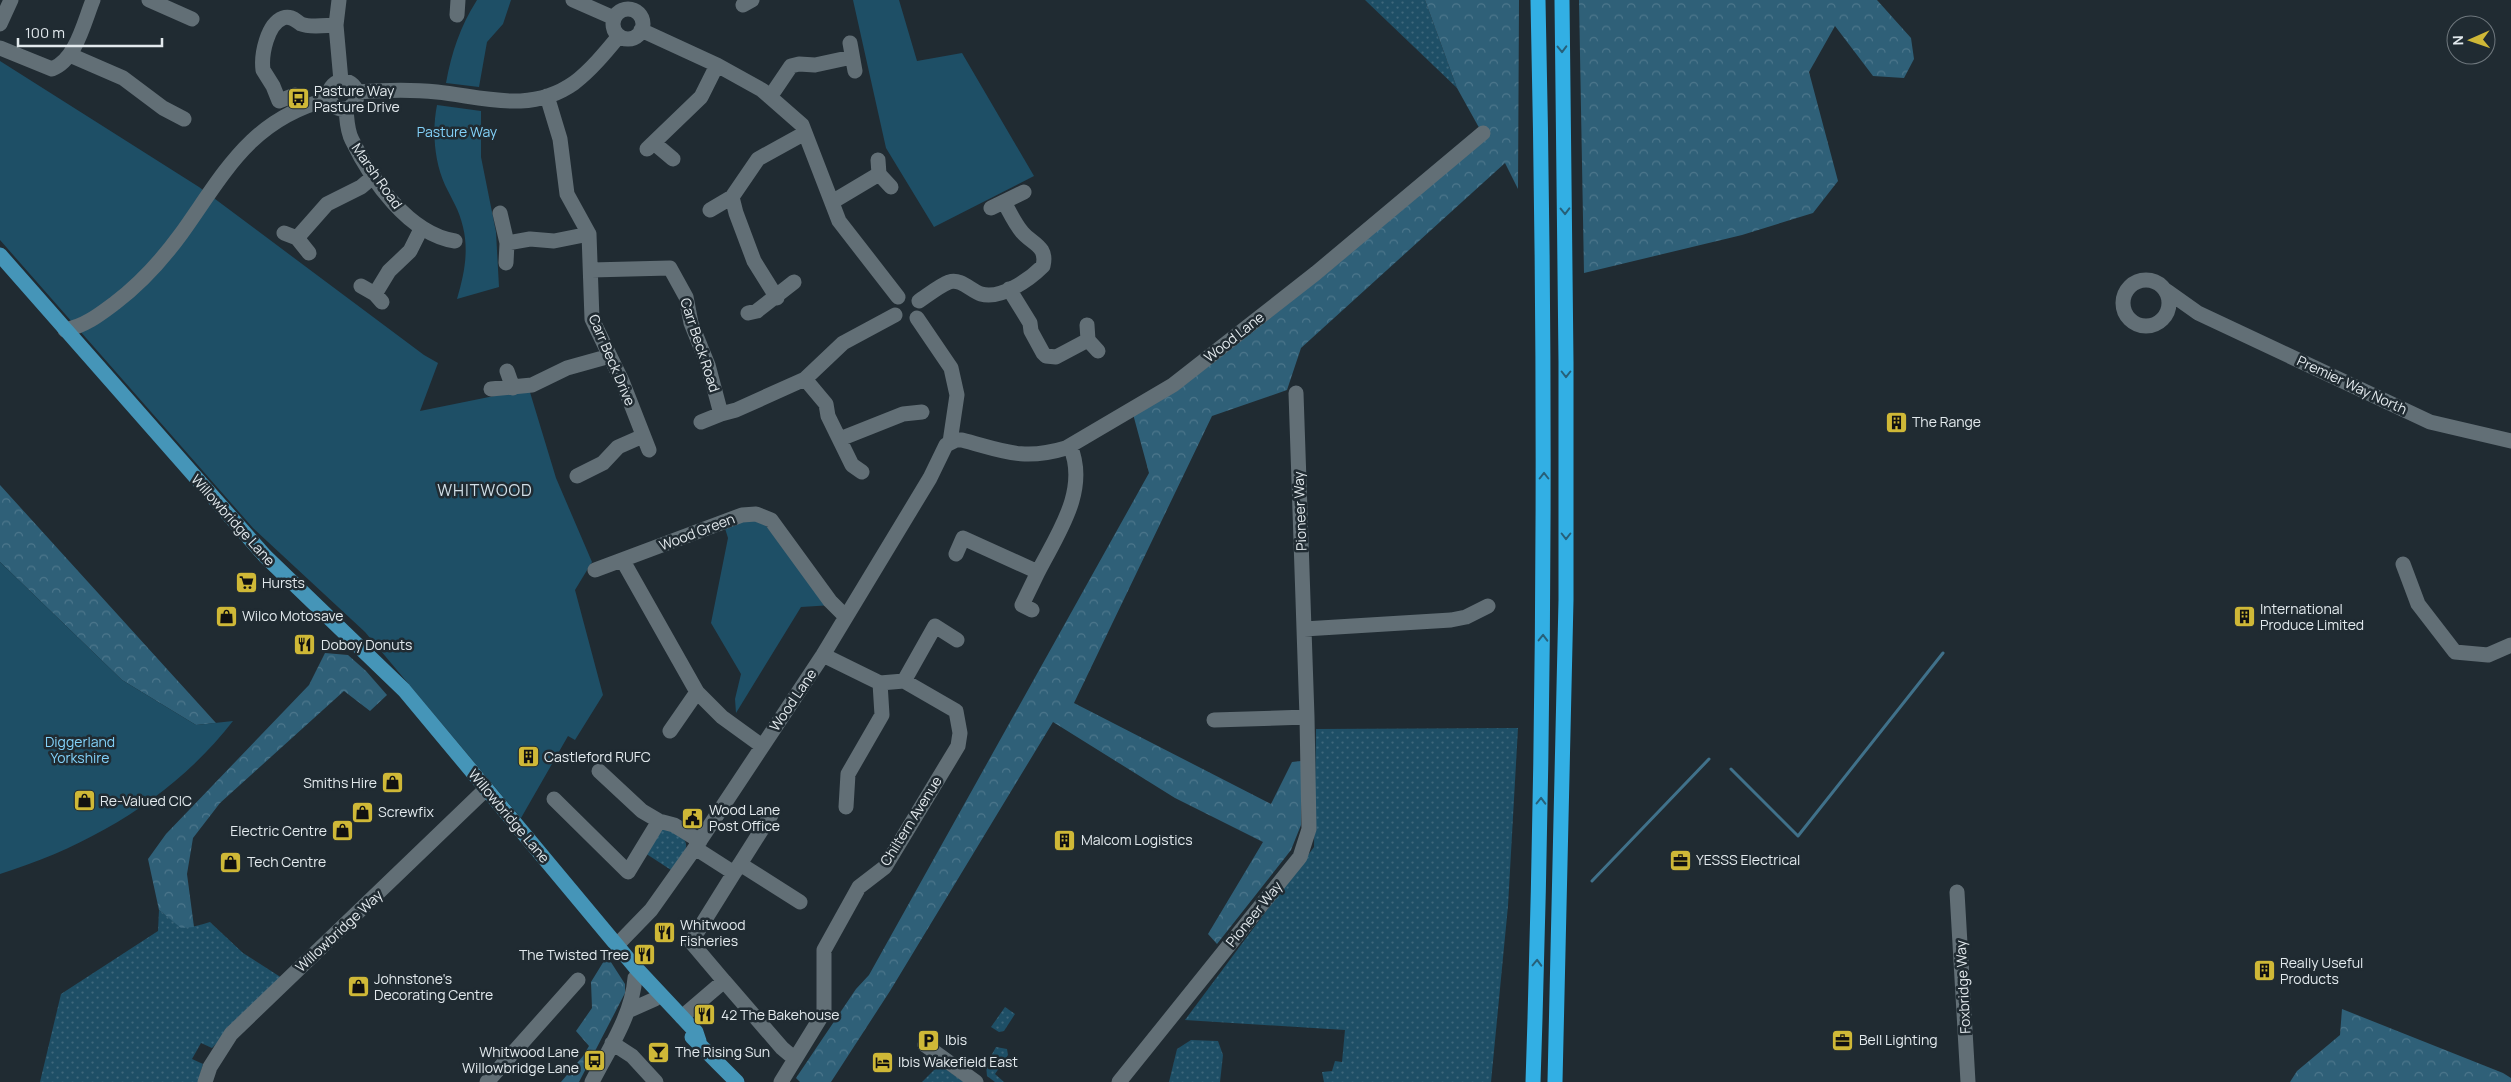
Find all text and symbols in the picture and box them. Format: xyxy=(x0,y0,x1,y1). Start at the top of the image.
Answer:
scale bar xyxy=(18,15,161,47)
north arrow xyxy=(2446,15,2496,65)
text: 100 m xyxy=(25,22,65,43)
text: N xyxy=(2448,35,2467,46)
one-way arrow xyxy=(1557,45,1568,53)
place label: Pasture Way Pasture Drive xyxy=(314,81,400,116)
bus stop icon: Pasture Way Pasture Drive xyxy=(286,87,310,111)
park label: Pasture Way xyxy=(417,122,498,141)
street label: Marsh Road xyxy=(348,139,407,212)
one-way arrow xyxy=(1560,208,1570,215)
street label: Carr Beck Road xyxy=(676,295,725,394)
street label: Wood Lane xyxy=(1200,307,1268,366)
street label: Carr Beck Drive xyxy=(585,311,640,408)
street label: Premier Way North xyxy=(2294,351,2410,418)
one-way arrow xyxy=(1561,370,1571,378)
building icon: The Range xyxy=(1884,410,1908,434)
place label: The Range xyxy=(1912,412,1981,431)
street label: Willowbridge Lane xyxy=(187,470,280,569)
street label: Pioneer Way xyxy=(1289,470,1310,551)
one-way arrow xyxy=(1539,472,1549,480)
district label: WHITWOOD xyxy=(437,479,533,501)
street label: Wood Green xyxy=(656,508,737,555)
one-way arrow xyxy=(1561,532,1571,540)
supermarket icon: Hursts xyxy=(234,571,258,595)
place label: Hursts xyxy=(262,573,305,592)
place label: International Produce Limited xyxy=(2260,599,2364,634)
shop icon: Wilco Motosave xyxy=(214,604,238,628)
building icon: International Produce Limited xyxy=(2232,605,2256,629)
place label: Wilco Motosave xyxy=(242,606,343,625)
restaurant icon: Doboy Donuts xyxy=(293,633,317,657)
one-way arrow xyxy=(1538,634,1548,642)
place label: Doboy Donuts xyxy=(321,635,412,654)
street label: Wood Lane xyxy=(765,665,820,735)
park label: Diggerland Yorkshire xyxy=(45,732,115,767)
building icon: Castleford RUFC xyxy=(516,745,540,769)
place label: Castleford RUFC xyxy=(544,747,651,766)
street label: Willowbridge Lane xyxy=(465,765,554,867)
shop icon: Smiths Hire xyxy=(381,771,405,795)
street label: Chiltern Avenue xyxy=(875,772,946,869)
place label: Smiths Hire xyxy=(303,773,377,792)
shop icon: Re-Valued CIC xyxy=(72,789,96,813)
place label: Re-Valued CIC xyxy=(100,791,192,810)
one-way arrow xyxy=(1536,797,1547,805)
shop icon: Screwfix xyxy=(350,800,374,824)
place label: Wood Lane Post Office xyxy=(709,800,780,835)
place label: Screwfix xyxy=(378,802,434,821)
public building icon: Wood Lane Post Office xyxy=(681,806,705,830)
shop icon: Electric Centre xyxy=(331,819,355,843)
place label: Electric Centre xyxy=(230,821,327,840)
building icon: Malcom Logistics xyxy=(1053,828,1077,852)
place label: Malcom Logistics xyxy=(1081,830,1193,849)
office icon: YESSS Electrical xyxy=(1668,848,1692,872)
shop icon: Tech Centre xyxy=(219,850,243,874)
place label: YESSS Electrical xyxy=(1696,850,1800,869)
place label: Tech Centre xyxy=(247,852,326,871)
street label: Pioneer Way xyxy=(1221,876,1286,951)
street label: Willowbridge Way xyxy=(291,885,387,976)
place label: Whitwood Fisheries xyxy=(680,915,746,950)
restaurant icon: Whitwood Fisheries xyxy=(652,921,676,945)
street label: Foxbridge Way xyxy=(1951,939,1974,1034)
restaurant icon: The Twisted Tree xyxy=(633,943,657,967)
place label: The Twisted Tree xyxy=(519,945,629,964)
place label: Really Useful Products xyxy=(2280,953,2363,988)
one-way arrow xyxy=(1532,959,1542,967)
building icon: Really Useful Products xyxy=(2252,959,2276,983)
place label: Johnstone's Decorating Centre xyxy=(374,969,493,1004)
shop icon: Johnstone's Decorating Centre xyxy=(346,975,370,999)
restaurant icon: 42 The Bakehouse xyxy=(693,1003,717,1027)
place label: 42 The Bakehouse xyxy=(721,1005,839,1024)
parking icon: Ibis xyxy=(917,1028,941,1052)
office icon: Bell Lighting xyxy=(1831,1028,1855,1052)
place label: Ibis xyxy=(945,1030,967,1049)
place label: Bell Lighting xyxy=(1859,1030,1938,1049)
bar icon: The Rising Sun xyxy=(647,1040,671,1064)
place label: Whitwood Lane Willowbridge Lane xyxy=(462,1042,579,1077)
place label: The Rising Sun xyxy=(675,1042,770,1061)
bus stop icon: Whitwood Lane Willowbridge Lane xyxy=(583,1048,607,1072)
hotel icon: Ibis Wakefield East xyxy=(870,1050,894,1074)
place label: Ibis Wakefield East xyxy=(898,1052,1018,1071)

